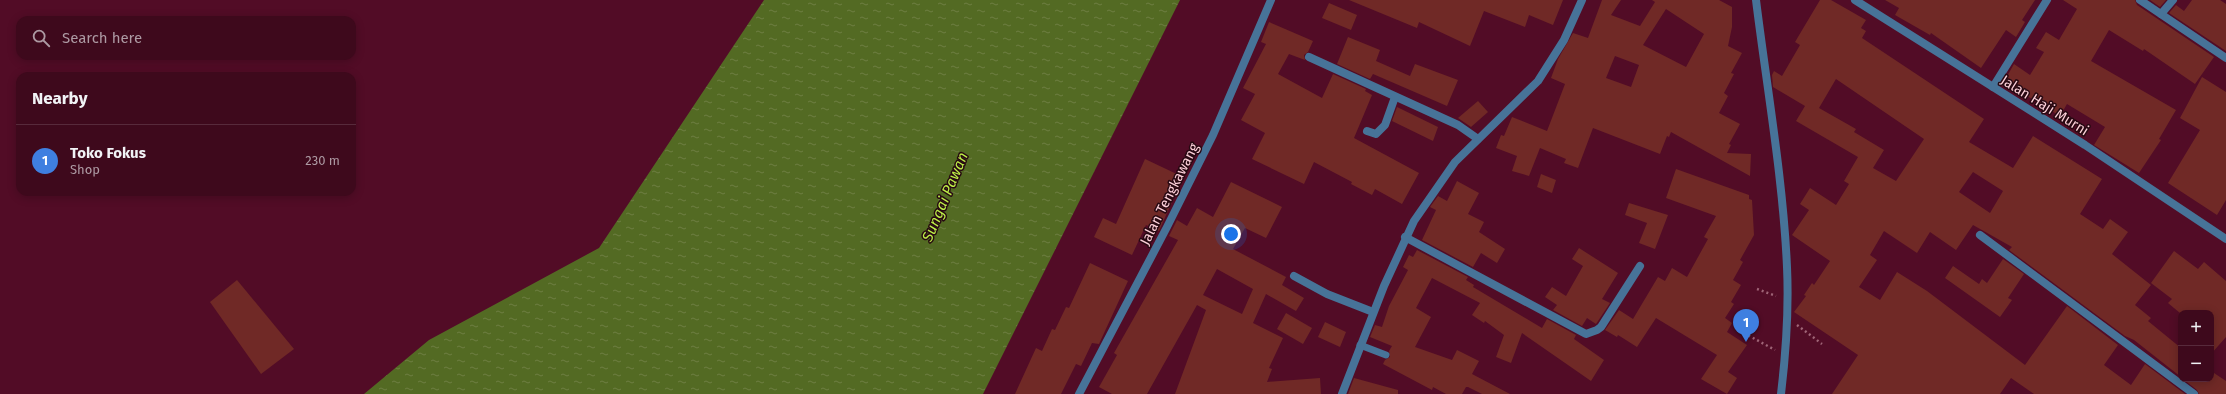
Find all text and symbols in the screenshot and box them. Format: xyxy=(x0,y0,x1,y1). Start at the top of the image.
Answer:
search box xyxy=(16,16,356,60)
icon: search xyxy=(30,27,52,49)
text: Search here xyxy=(62,29,142,47)
street label: Jalan Haji Murni xyxy=(1998,72,2092,139)
text: Nearby xyxy=(32,88,87,109)
street label: Jalan Tengkawang xyxy=(1136,140,1203,248)
text: Toko Fokus xyxy=(70,144,146,162)
water label: Sungai Pawan xyxy=(918,150,972,245)
text: 1 xyxy=(42,153,48,168)
text: 230 m xyxy=(305,153,340,168)
text: Shop xyxy=(70,162,100,177)
your location xyxy=(1221,224,1241,244)
pin: 1 xyxy=(1733,309,1759,342)
map controls xyxy=(2178,310,2214,382)
button: + xyxy=(2178,310,2214,346)
button: − xyxy=(2178,346,2214,382)

